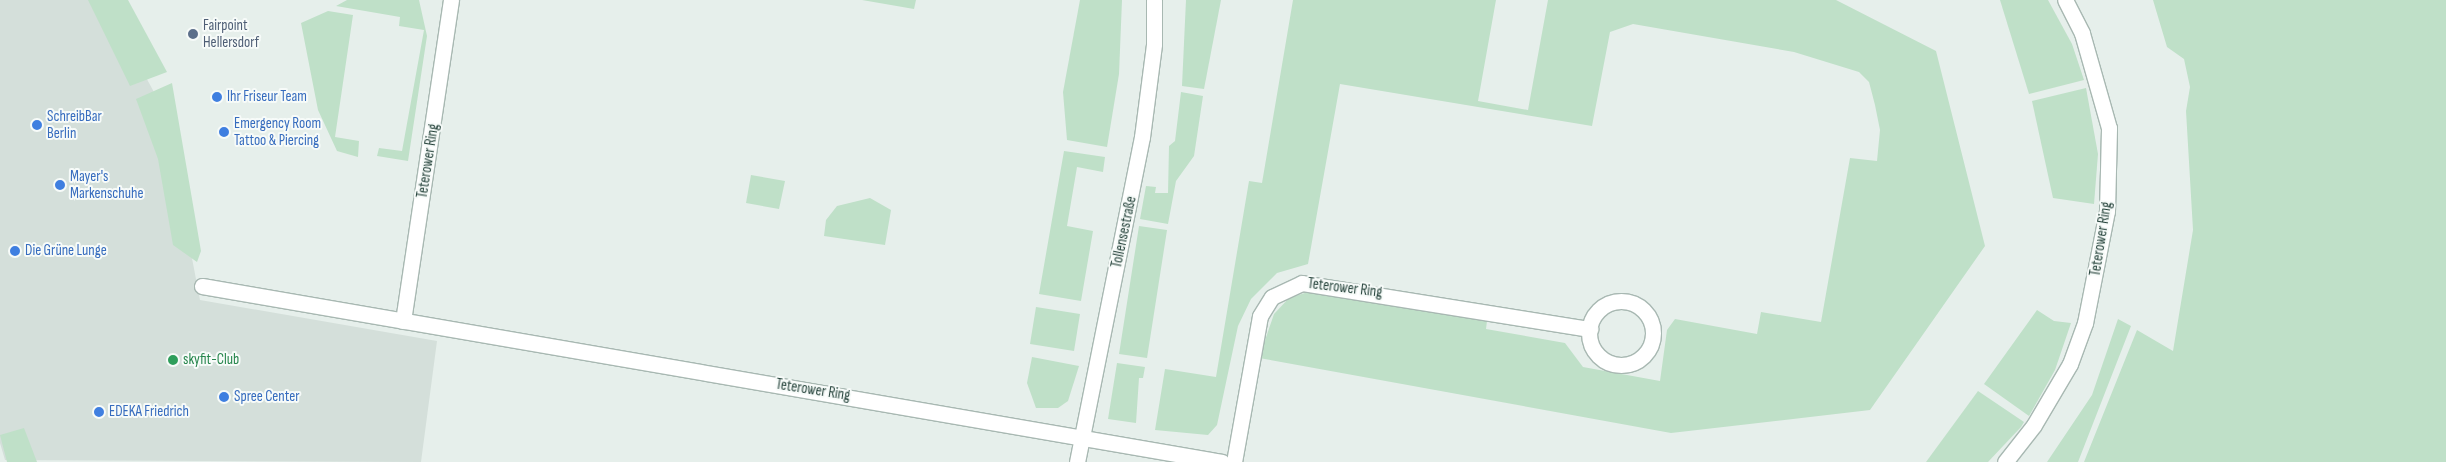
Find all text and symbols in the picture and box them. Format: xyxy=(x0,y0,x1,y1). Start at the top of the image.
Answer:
place label: Fairpoint Hellersdorf xyxy=(203,16,259,51)
marker: Fairpoint Hellersdorf xyxy=(187,28,199,40)
place label: Ihr Friseur Team xyxy=(227,88,307,106)
marker: Ihr Friseur Team xyxy=(211,91,223,103)
place label: SchreibBar Berlin xyxy=(47,107,102,142)
place label: Emergency Room Tattoo & Piercing xyxy=(234,114,321,149)
marker: SchreibBar Berlin xyxy=(31,119,43,131)
street label: Teterower Ring xyxy=(413,123,443,199)
marker: Emergency Room Tattoo & Piercing xyxy=(218,126,230,138)
place label: Mayer's Markenschuhe xyxy=(70,167,143,202)
marker: Mayer's Markenschuhe xyxy=(54,179,66,191)
street label: Tollensestraße xyxy=(1108,194,1140,270)
street label: Teterower Ring xyxy=(2086,201,2116,277)
place label: Die Grüne Lunge xyxy=(25,242,107,260)
marker: Die Grüne Lunge xyxy=(9,245,21,257)
street label: Teterower Ring xyxy=(1307,274,1383,302)
place label: skyfit-Club xyxy=(183,351,239,369)
marker: skyfit-Club xyxy=(167,354,179,366)
street label: Teterower Ring xyxy=(775,375,851,405)
place label: Spree Center xyxy=(234,388,300,406)
marker: Spree Center xyxy=(218,391,230,403)
place label: EDEKA Friedrich xyxy=(109,403,189,421)
marker: EDEKA Friedrich xyxy=(93,406,105,418)

